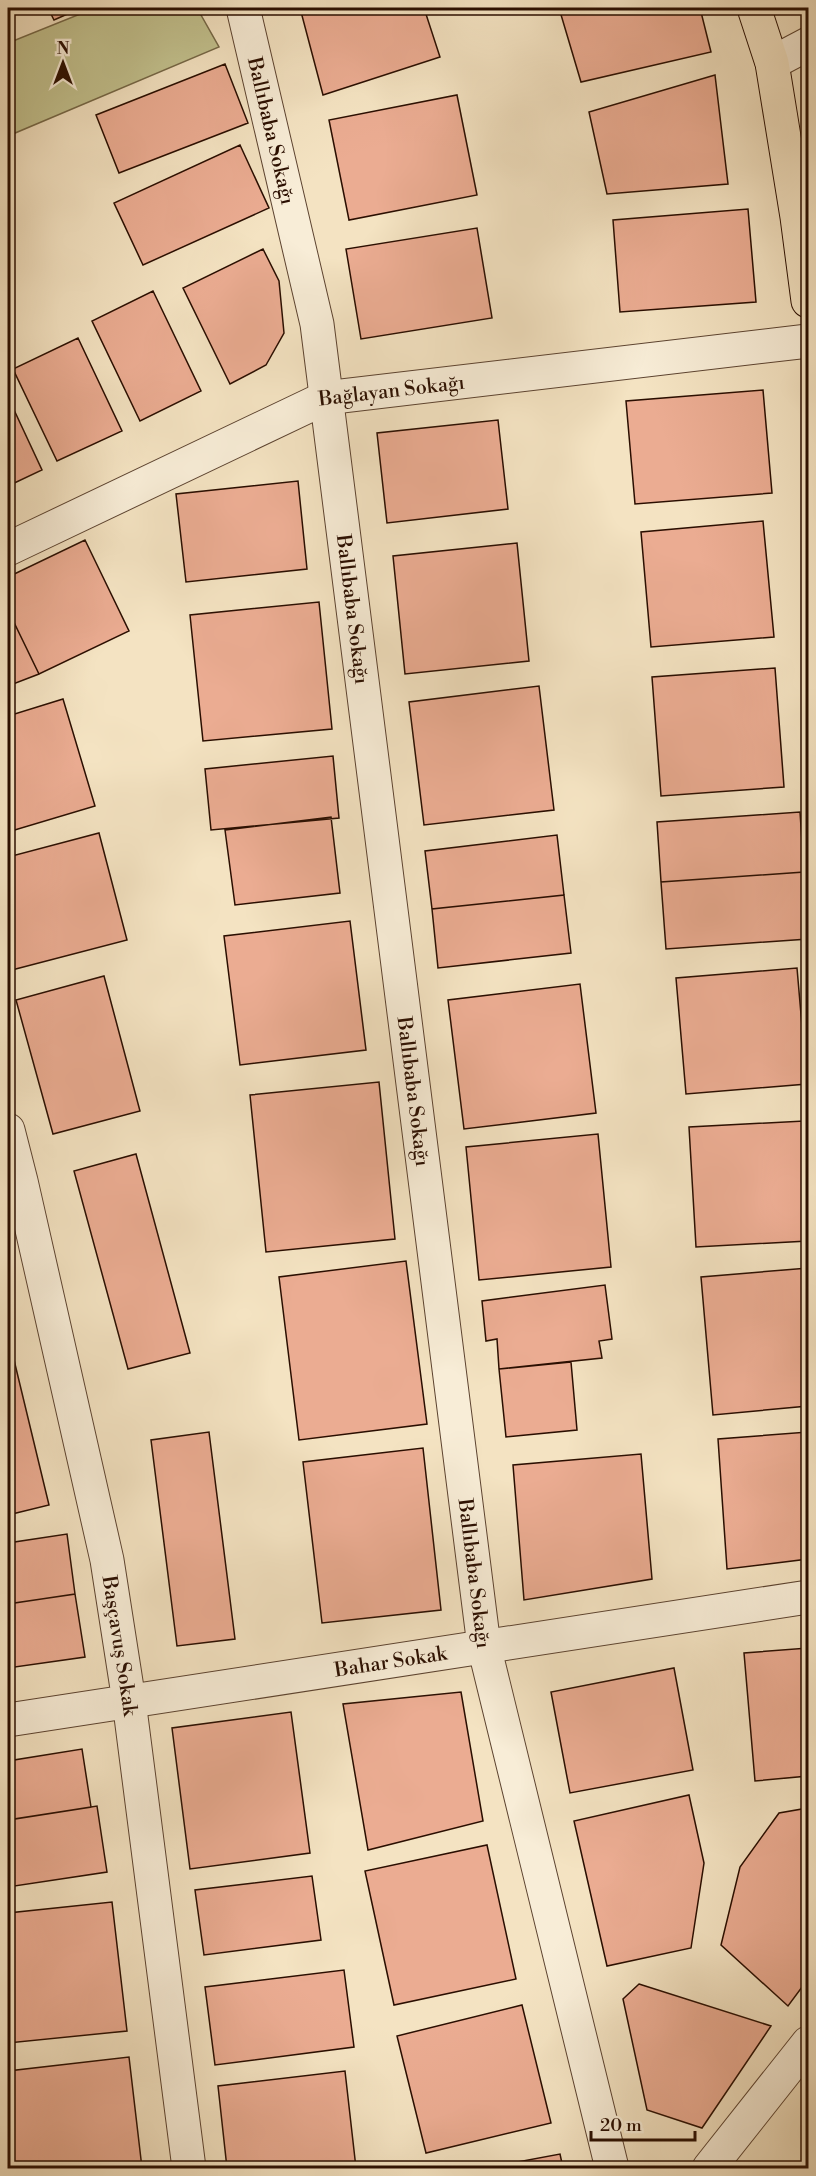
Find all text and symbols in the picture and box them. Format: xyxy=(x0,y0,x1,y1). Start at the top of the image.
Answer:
north arrow xyxy=(33,33,93,93)
text: N xyxy=(57,39,70,59)
street label: Ballıbaba Sokağı xyxy=(241,54,300,208)
street label: Bağlayan Sokağı xyxy=(316,371,467,413)
street label: Ballıbaba Sokağı xyxy=(330,532,373,686)
street label: Ballıbaba Sokağı xyxy=(390,1014,434,1168)
street label: Ballıbaba Sokağı xyxy=(451,1496,495,1650)
street label: Başçavuş Sokak xyxy=(95,1573,142,1719)
street label: Bahar Sokak xyxy=(332,1641,450,1684)
scale bar xyxy=(591,2104,694,2142)
text: 20 m xyxy=(600,2114,642,2137)

